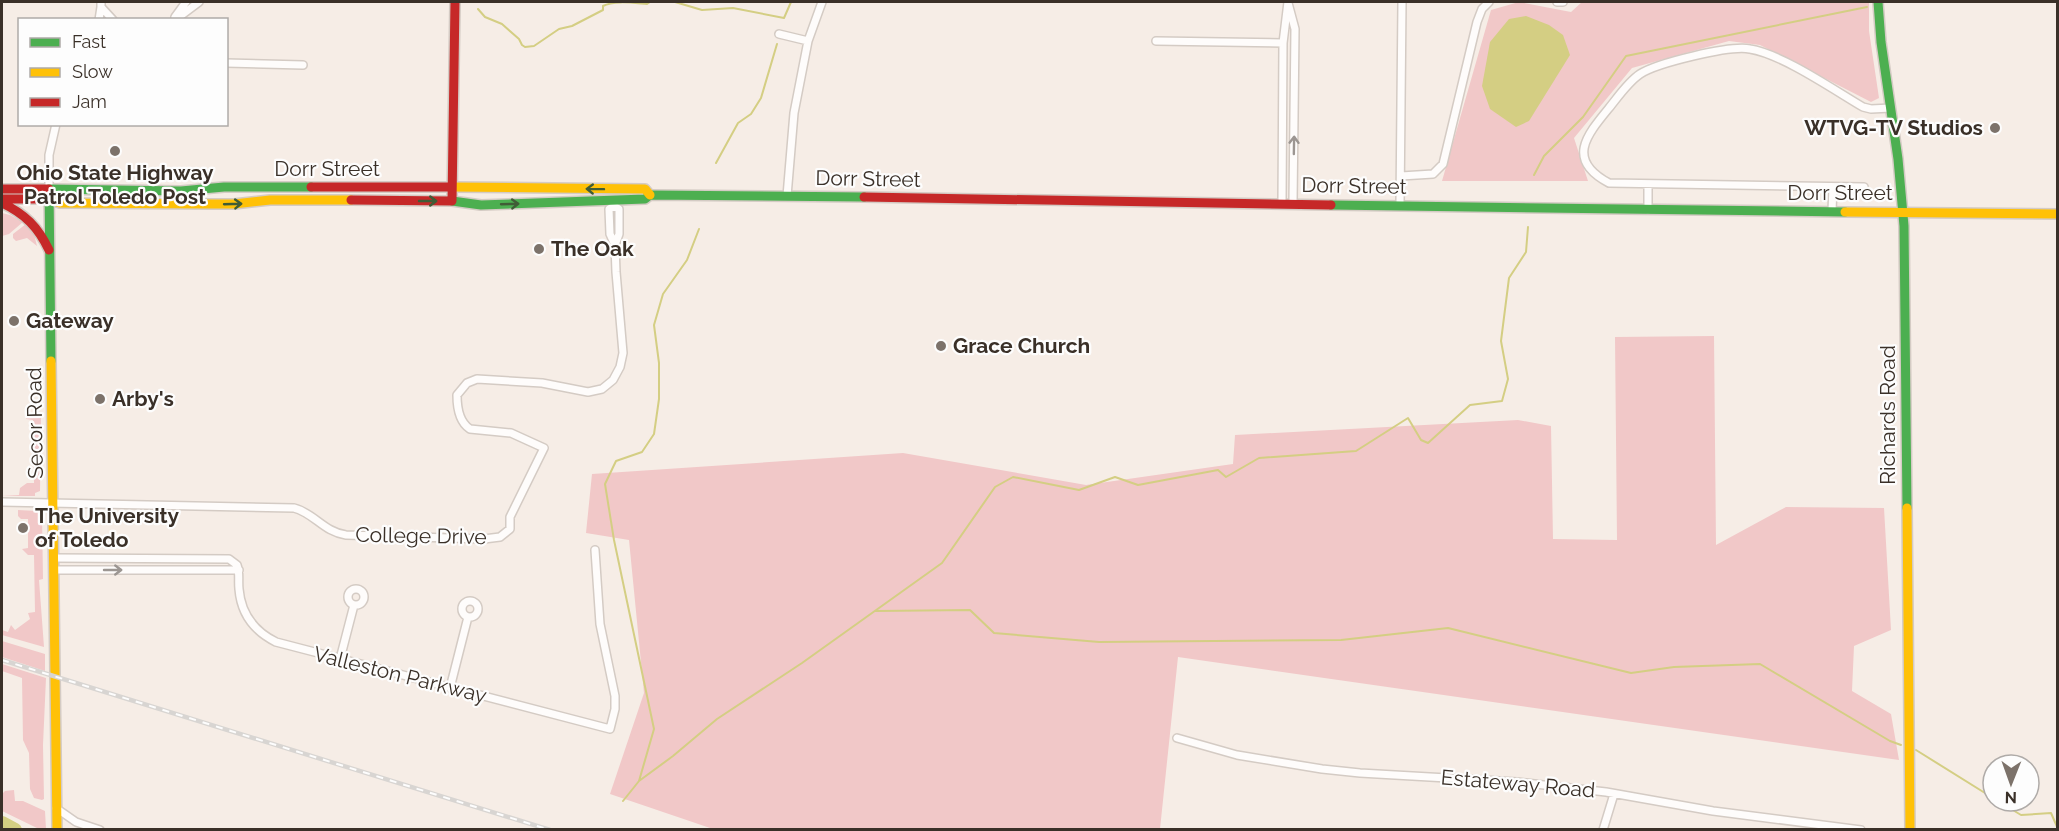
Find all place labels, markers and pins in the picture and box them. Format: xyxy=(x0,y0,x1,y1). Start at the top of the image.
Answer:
place label: WTVG-TV Studios xyxy=(1804,115,1983,140)
marker: WTVG-TV Studios xyxy=(1988,121,2002,135)
marker: Ohio State Highway Patrol Toledo Post xyxy=(108,144,122,158)
place label: Ohio State Highway Patrol Toledo Post xyxy=(16,160,214,209)
place label: The Oak xyxy=(551,236,634,261)
marker: The Oak xyxy=(532,242,546,256)
place label: Gateway xyxy=(26,308,114,333)
marker: Gateway xyxy=(7,314,21,328)
place label: Grace Church xyxy=(953,333,1090,358)
marker: Grace Church xyxy=(934,339,948,353)
place label: Arby's xyxy=(112,386,174,411)
marker: Arby's xyxy=(93,392,107,406)
place label: The University of Toledo xyxy=(35,503,180,552)
marker: The University of Toledo xyxy=(16,521,30,535)

